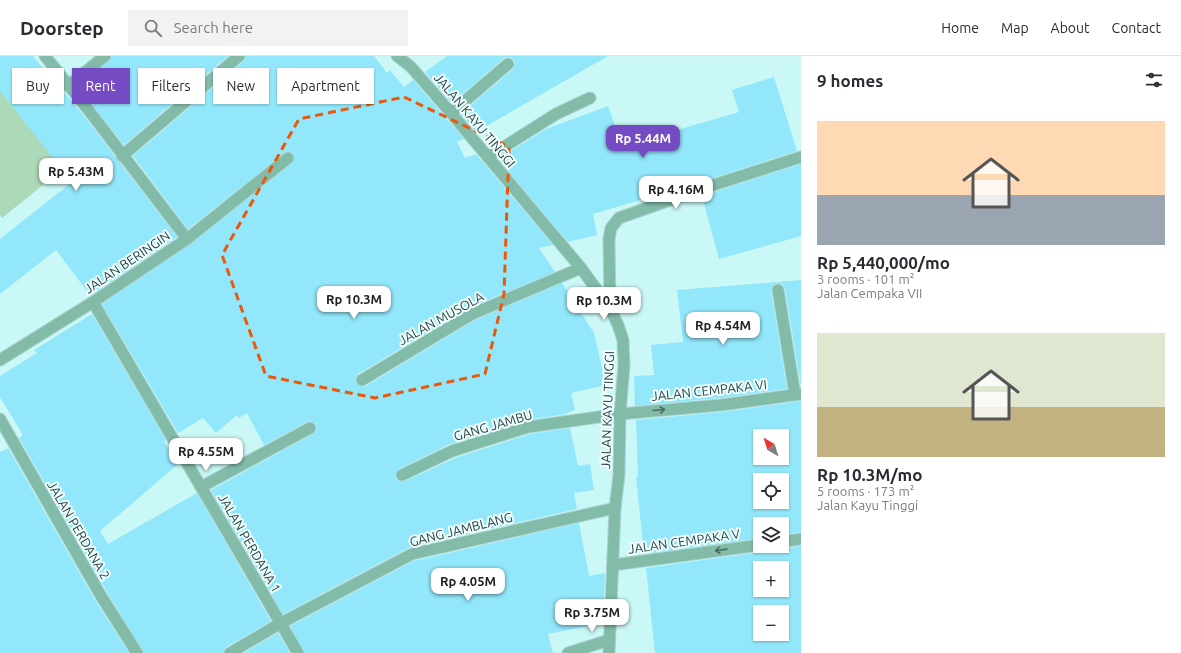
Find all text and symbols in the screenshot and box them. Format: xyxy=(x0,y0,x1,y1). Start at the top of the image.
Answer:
search box xyxy=(128,10,408,46)
text: Doorstep xyxy=(20,17,104,39)
icon: search xyxy=(142,17,164,39)
text: Search here xyxy=(174,19,253,36)
text: Home xyxy=(941,20,979,36)
text: Map xyxy=(1001,20,1029,36)
text: About xyxy=(1051,20,1090,36)
text: Contact xyxy=(1112,20,1161,36)
chip: Buy xyxy=(12,68,64,104)
chip: Rent xyxy=(72,68,130,104)
chip: Filters xyxy=(138,68,205,104)
chip: New xyxy=(213,68,269,104)
chip: Apartment xyxy=(277,68,374,104)
icon: filters xyxy=(1143,69,1165,91)
street label: JALAN KAYU TINGGI xyxy=(432,70,518,170)
text: 9 homes xyxy=(817,71,883,90)
pin: Rp 5.44M xyxy=(602,125,684,159)
text: Rp 5.44M xyxy=(615,131,671,145)
icon: home xyxy=(955,147,1027,219)
pin: Rp 5.43M xyxy=(35,158,117,192)
text: Rp 5.43M xyxy=(48,164,104,178)
pin: Rp 4.16M xyxy=(635,176,717,210)
text: Rp 4.16M xyxy=(648,182,704,196)
street label: JALAN BERINGIN xyxy=(82,228,172,296)
text: Rp 5,440,000/mo xyxy=(817,253,950,272)
text: 3 rooms · 101 m² xyxy=(817,272,914,286)
pin: Rp 10.3M xyxy=(313,286,395,320)
text: Jalan Cempaka VII xyxy=(817,286,922,300)
pin: Rp 10.3M xyxy=(563,287,645,321)
street label: JALAN MUSOLA xyxy=(396,289,486,347)
text: Rp 10.3M xyxy=(326,292,382,306)
text: Rp 10.3M xyxy=(576,293,632,307)
pin: Rp 4.54M xyxy=(682,312,764,346)
text: Rp 4.54M xyxy=(695,318,751,332)
street label: JALAN KAYU TINGGI xyxy=(598,351,616,469)
icon: home xyxy=(955,359,1027,431)
street label: JALAN CEMPAKA VI xyxy=(651,377,767,403)
street label: GANG JAMBU xyxy=(452,407,534,443)
one-way arrow xyxy=(652,407,665,414)
north arrow xyxy=(753,429,789,465)
map controls xyxy=(753,429,789,641)
pin: Rp 4.55M xyxy=(165,438,247,472)
text: Rp 4.55M xyxy=(178,444,234,458)
text: Rp 10.3M/mo xyxy=(817,465,922,484)
button: locate xyxy=(753,473,789,509)
street label: JALAN PERDANA 2 xyxy=(45,478,113,582)
text: 5 rooms · 173 m² xyxy=(817,484,914,498)
street label: JALAN PERDANA 1 xyxy=(216,491,284,595)
text: Jalan Kayu Tinggi xyxy=(817,498,918,512)
street label: GANG JAMBLANG xyxy=(408,509,514,549)
button: layers xyxy=(753,517,789,553)
street label: JALAN CEMPAKA V xyxy=(627,526,742,556)
one-way arrow xyxy=(715,546,728,554)
button: + xyxy=(753,561,789,597)
pin: Rp 4.05M xyxy=(427,568,509,602)
text: Rp 4.05M xyxy=(440,574,496,588)
pin: Rp 3.75M xyxy=(551,599,633,633)
text: Rp 3.75M xyxy=(564,605,620,619)
button: − xyxy=(753,605,789,641)

